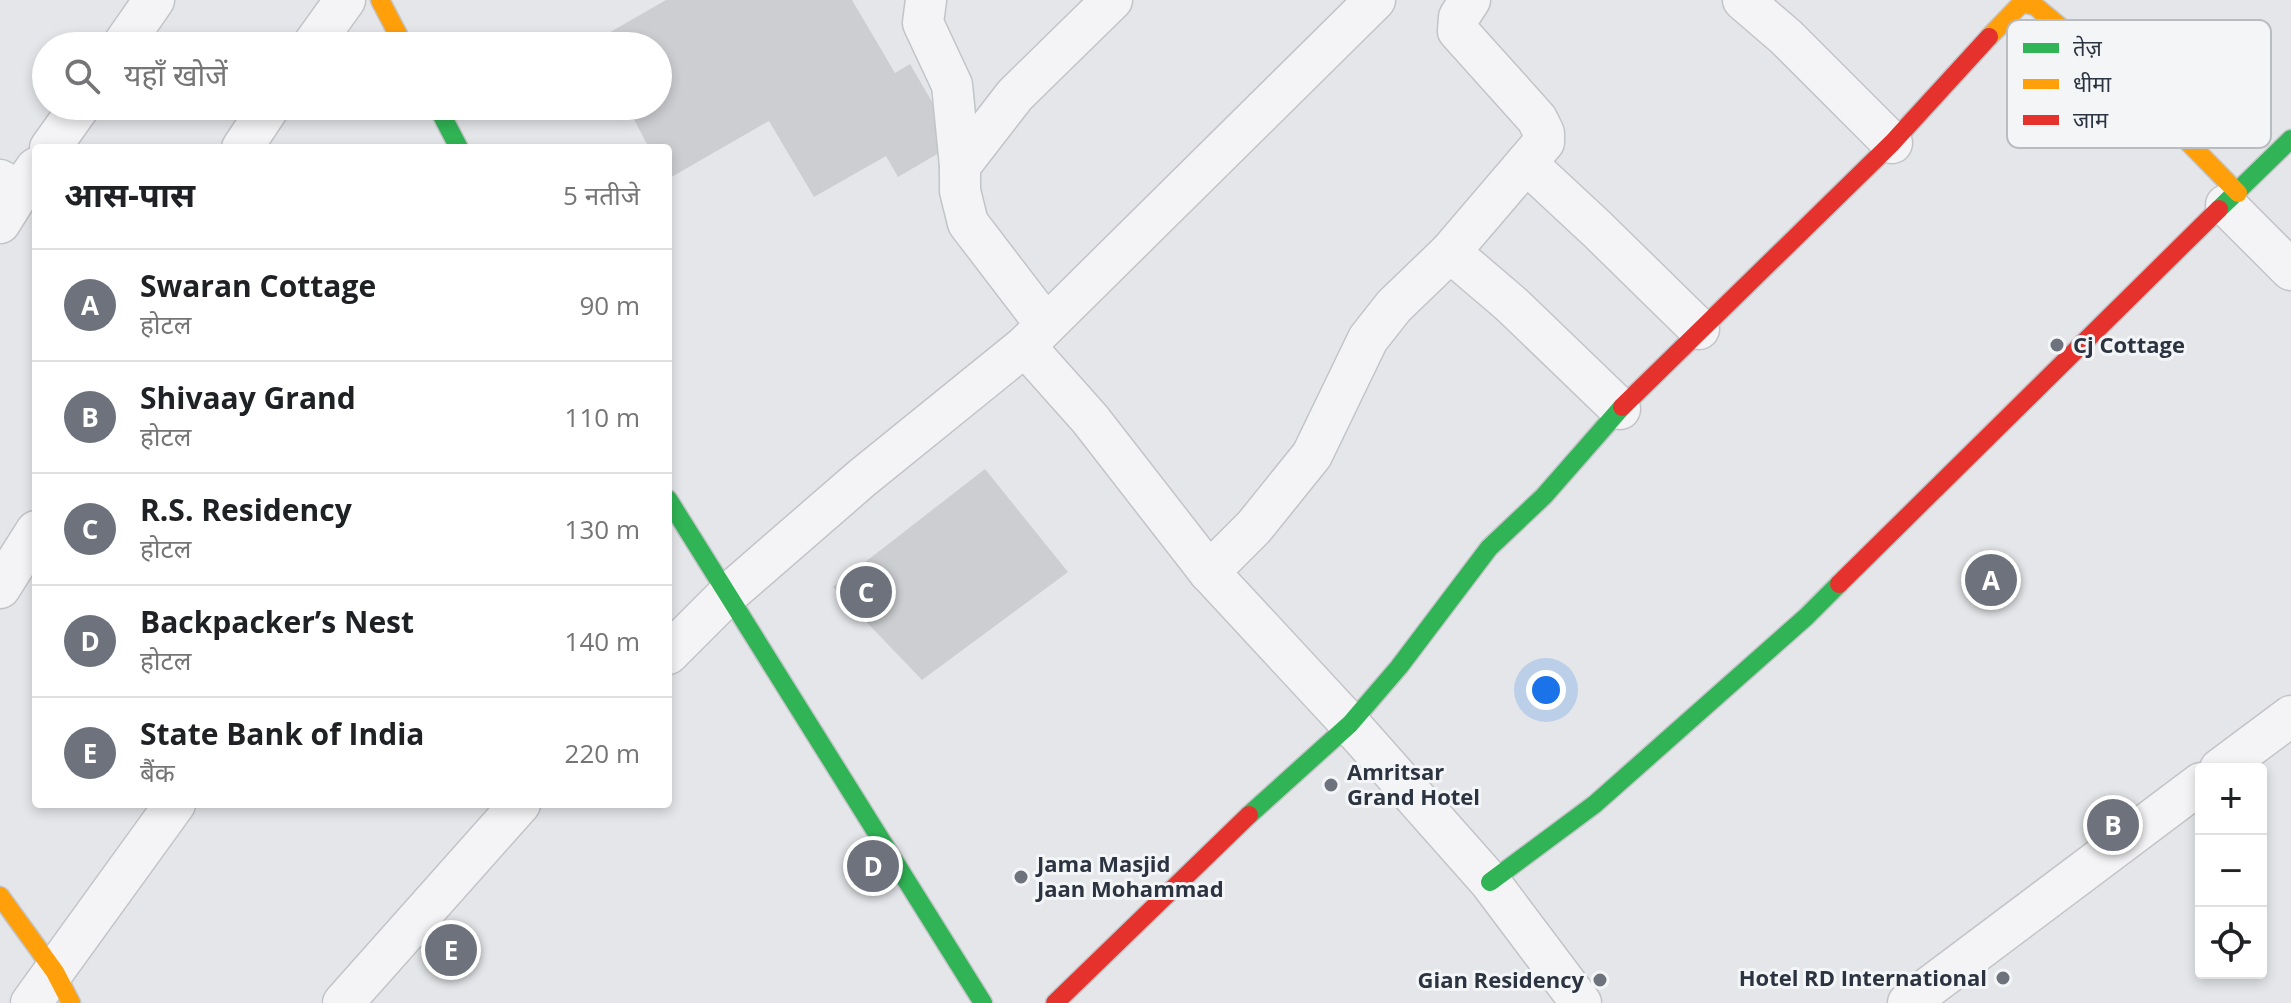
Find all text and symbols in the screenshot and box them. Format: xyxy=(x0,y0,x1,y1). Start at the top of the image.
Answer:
legend xyxy=(2007,20,2271,148)
search box xyxy=(32,32,672,120)
text: तेज़ xyxy=(2073,32,2103,62)
icon: search xyxy=(60,54,104,98)
text: यहाँ खोजें xyxy=(124,54,227,95)
text: धीमा xyxy=(2073,68,2111,98)
text: जाम xyxy=(2073,104,2109,134)
text: आस-पास xyxy=(64,171,195,217)
text: 5 नतीजे xyxy=(563,177,640,213)
text: Swaran Cottage xyxy=(140,265,376,306)
text: A xyxy=(81,287,99,323)
text: 90 m xyxy=(579,287,640,323)
text: होटल xyxy=(140,306,191,342)
place label: Cj Cottage xyxy=(2073,329,2185,359)
marker: Cj Cottage xyxy=(2048,336,2066,354)
text: Shivaay Grand xyxy=(140,377,356,418)
text: B xyxy=(81,399,99,435)
text: 110 m xyxy=(565,399,640,435)
text: होटल xyxy=(140,418,191,454)
text: R.S. Residency xyxy=(140,489,352,530)
text: C xyxy=(82,511,98,547)
text: 130 m xyxy=(565,511,640,547)
text: होटल xyxy=(140,530,191,566)
pin: A xyxy=(1965,550,2017,610)
pin: C xyxy=(840,562,892,622)
text: Backpacker’s Nest xyxy=(140,601,414,642)
text: D xyxy=(80,623,100,659)
text: 140 m xyxy=(565,623,640,659)
text: होटल xyxy=(140,642,191,678)
your location xyxy=(1526,670,1566,710)
text: State Bank of India xyxy=(140,713,425,754)
text: E xyxy=(83,735,97,771)
text: 220 m xyxy=(565,735,640,771)
text: बैंक xyxy=(140,754,175,790)
place label: Amritsar Grand Hotel xyxy=(1347,756,1480,811)
map controls xyxy=(2195,763,2267,979)
button: + xyxy=(2195,763,2267,835)
marker: Amritsar Grand Hotel xyxy=(1322,776,1340,794)
pin: B xyxy=(2087,795,2139,855)
button: − xyxy=(2195,835,2267,907)
pin: D xyxy=(847,836,899,896)
place label: Jama Masjid Jaan Mohammad xyxy=(1035,848,1224,903)
marker: Jama Masjid Jaan Mohammad xyxy=(1012,868,1030,886)
button: locate xyxy=(2195,907,2267,979)
pin: E xyxy=(425,920,477,980)
place label: Hotel RD International xyxy=(1739,962,1987,992)
place label: Gian Residency xyxy=(1418,964,1584,994)
marker: Hotel RD International xyxy=(1994,969,2012,987)
marker: Gian Residency xyxy=(1591,971,1609,989)

